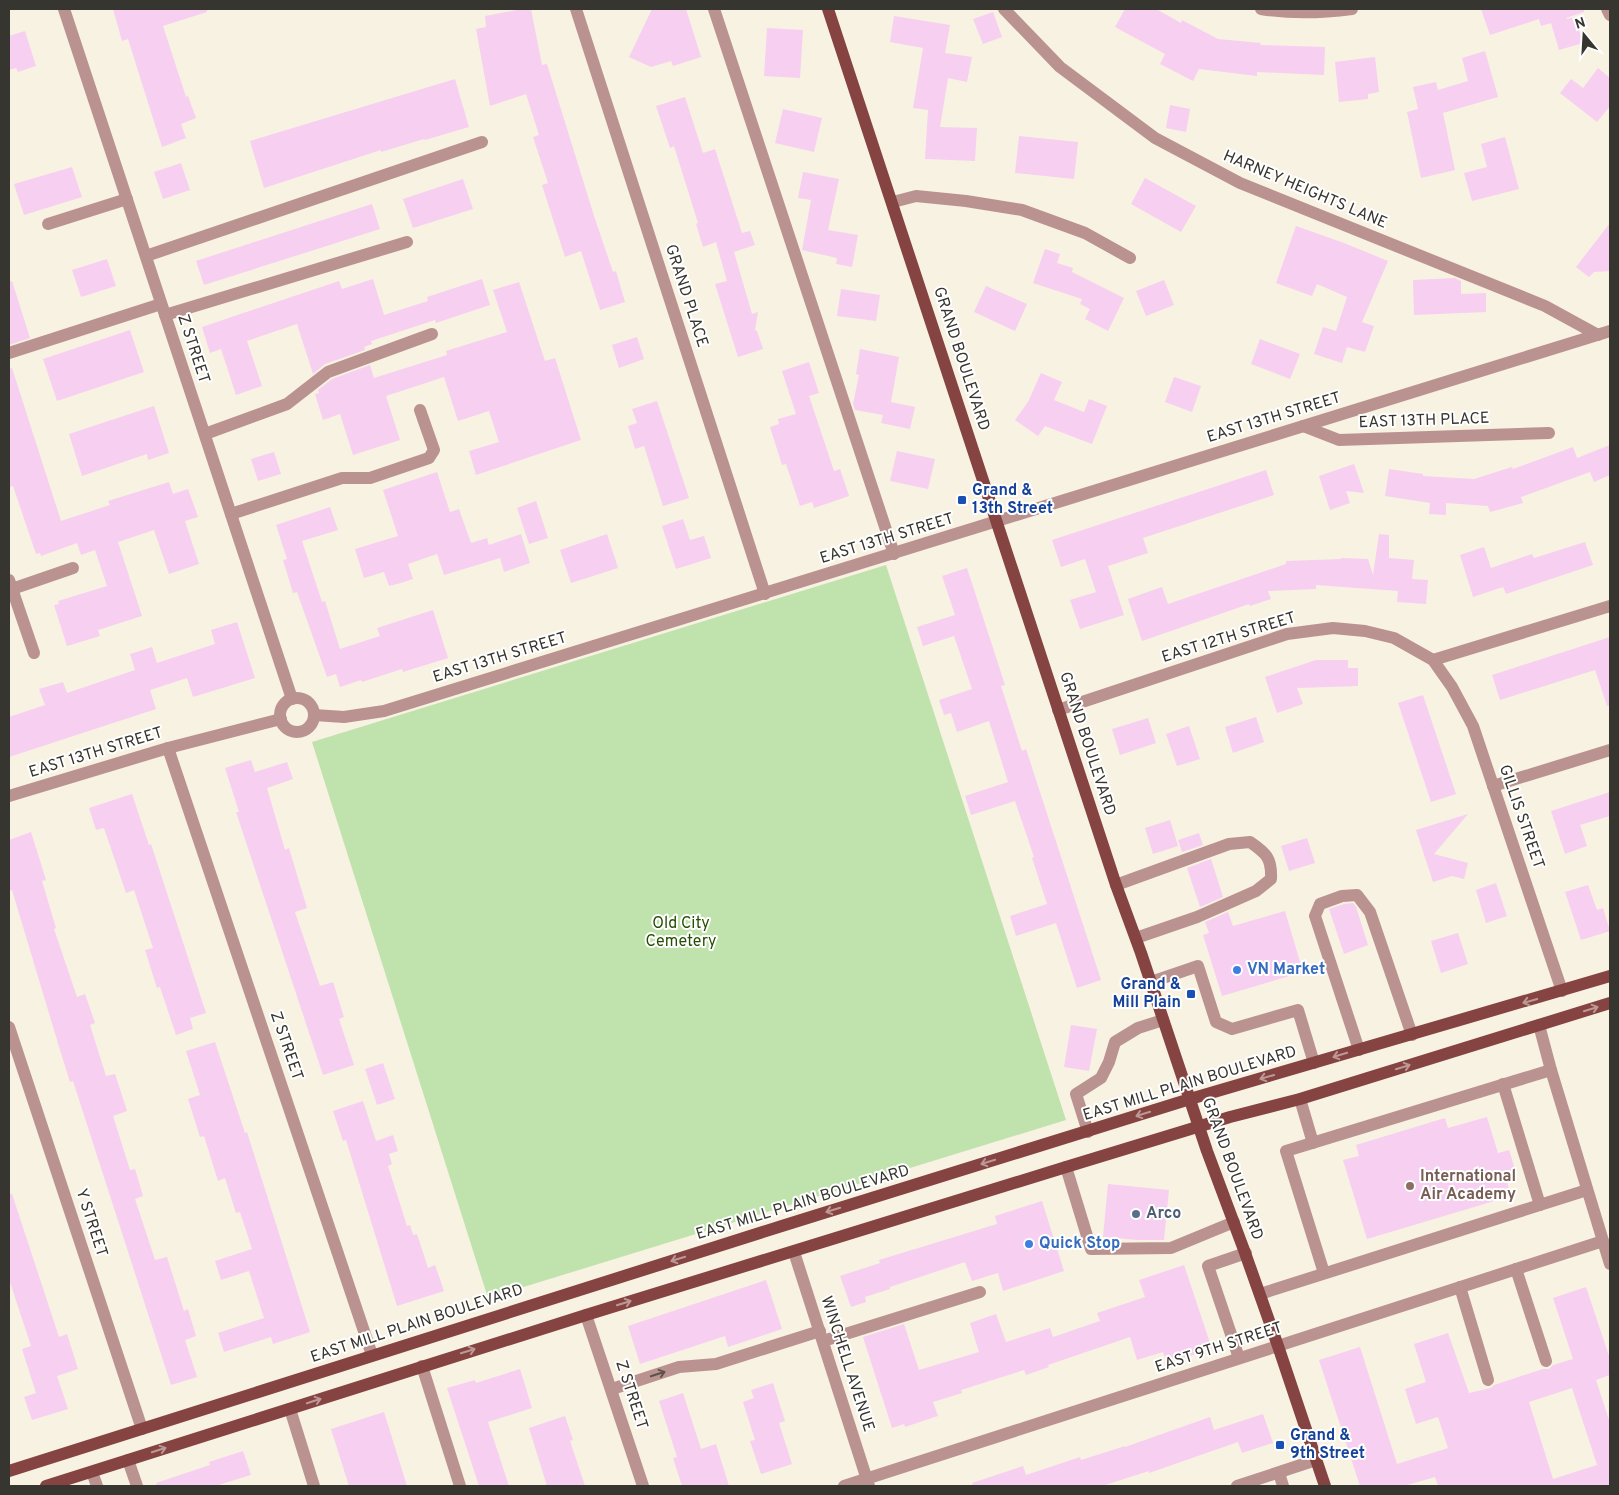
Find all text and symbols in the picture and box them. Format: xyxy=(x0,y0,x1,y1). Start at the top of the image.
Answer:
north arrow xyxy=(1559,10,1609,60)
text: N xyxy=(1573,14,1588,34)
street label: HARNEY HEIGHTS LANE xyxy=(1220,146,1390,234)
street label: GRAND PLACE xyxy=(660,242,712,350)
street label: GRAND BOULEVARD xyxy=(928,284,994,434)
street label: Z STREET xyxy=(172,312,214,386)
street label: EAST 13TH STREET xyxy=(1205,388,1343,448)
street label: EAST 13TH PLACE xyxy=(1358,409,1490,433)
place label: Grand & 13th Street xyxy=(972,481,1053,519)
marker: Grand & 13th Street xyxy=(956,494,968,506)
street label: EAST 13TH STREET xyxy=(818,509,956,569)
street label: EAST 12TH STREET xyxy=(1159,608,1299,668)
street label: EAST 13TH STREET xyxy=(431,628,569,688)
street label: GRAND BOULEVARD xyxy=(1054,669,1120,819)
street label: EAST 13TH STREET xyxy=(27,723,165,783)
street label: GILLIS STREET xyxy=(1494,762,1548,872)
park label: Old City Cemetery xyxy=(646,914,716,952)
place label: VN Market xyxy=(1247,960,1325,980)
marker: VN Market xyxy=(1231,964,1243,976)
place label: Grand & Mill Plain xyxy=(1112,975,1181,1013)
marker: Grand & Mill Plain xyxy=(1185,988,1197,1000)
one-way arrow xyxy=(1523,996,1539,1006)
one-way arrow xyxy=(1583,1004,1599,1013)
street label: Z STREET xyxy=(265,1009,307,1083)
street label: EAST MILL PLAIN BOULEVARD xyxy=(1081,1042,1299,1126)
one-way arrow xyxy=(1333,1051,1349,1061)
one-way arrow xyxy=(1394,1062,1410,1072)
one-way arrow xyxy=(1259,1072,1275,1082)
street label: GRAND BOULEVARD xyxy=(1197,1095,1267,1243)
one-way arrow xyxy=(1136,1110,1152,1120)
one-way arrow xyxy=(980,1158,996,1168)
street label: EAST MILL PLAIN BOULEVARD xyxy=(694,1161,912,1245)
place label: International Air Academy xyxy=(1420,1167,1516,1205)
marker: International Air Academy xyxy=(1404,1180,1416,1192)
street label: Y STREET xyxy=(71,1186,111,1260)
place label: Arco xyxy=(1146,1204,1181,1224)
one-way arrow xyxy=(825,1206,841,1216)
marker: Arco xyxy=(1130,1208,1142,1220)
place label: Quick Stop xyxy=(1039,1234,1120,1254)
marker: Quick Stop xyxy=(1023,1238,1035,1250)
one-way arrow xyxy=(670,1254,686,1264)
street label: EAST MILL PLAIN BOULEVARD xyxy=(308,1280,526,1368)
street label: WINCHELL AVENUE xyxy=(816,1294,878,1434)
one-way arrow xyxy=(615,1298,631,1308)
street label: EAST 9TH STREET xyxy=(1153,1318,1285,1378)
one-way arrow xyxy=(460,1346,476,1356)
street label: Z STREET xyxy=(610,1358,652,1432)
one-way arrow xyxy=(650,1369,666,1378)
one-way arrow xyxy=(305,1396,321,1405)
place label: Grand & 9th Street xyxy=(1290,1426,1365,1464)
marker: Grand & 9th Street xyxy=(1274,1439,1286,1451)
one-way arrow xyxy=(151,1445,167,1455)

